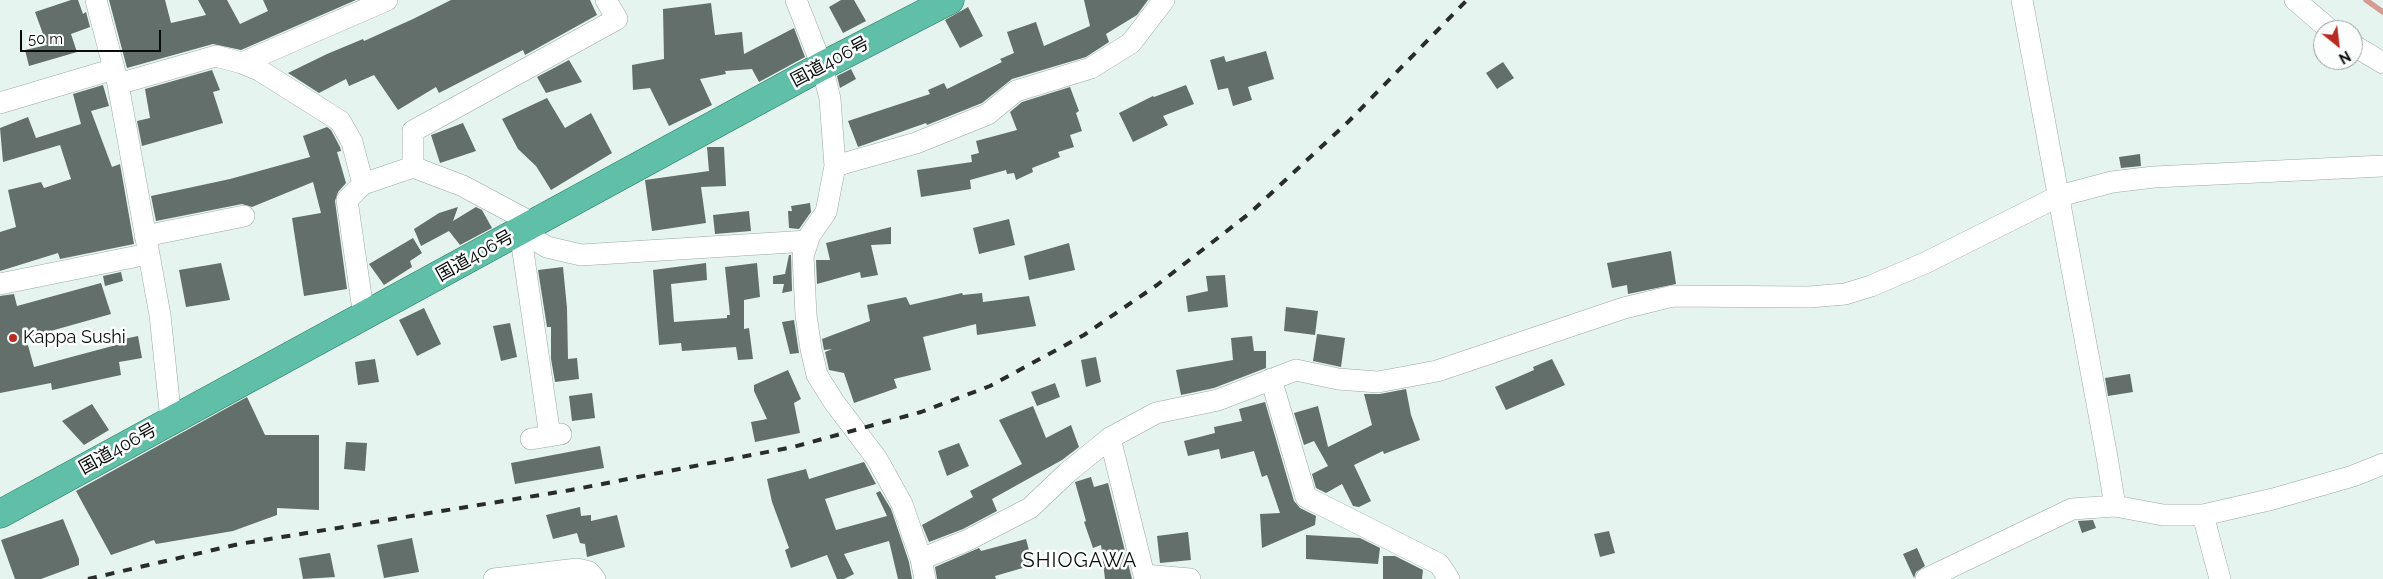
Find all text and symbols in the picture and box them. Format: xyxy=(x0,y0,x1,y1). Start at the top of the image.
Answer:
scale bar xyxy=(22,20,164,52)
north arrow xyxy=(2313,20,2363,70)
text: 50 m xyxy=(28,30,63,48)
street label: 国道406号 xyxy=(787,32,873,92)
text: N xyxy=(2336,48,2353,67)
street label: 国道406号 xyxy=(432,226,518,286)
place label: Kappa Sushi xyxy=(23,327,126,349)
marker: Kappa Sushi xyxy=(7,332,19,344)
street label: 国道406号 xyxy=(75,419,161,479)
district label: SHIOGAWA xyxy=(1022,549,1138,573)

